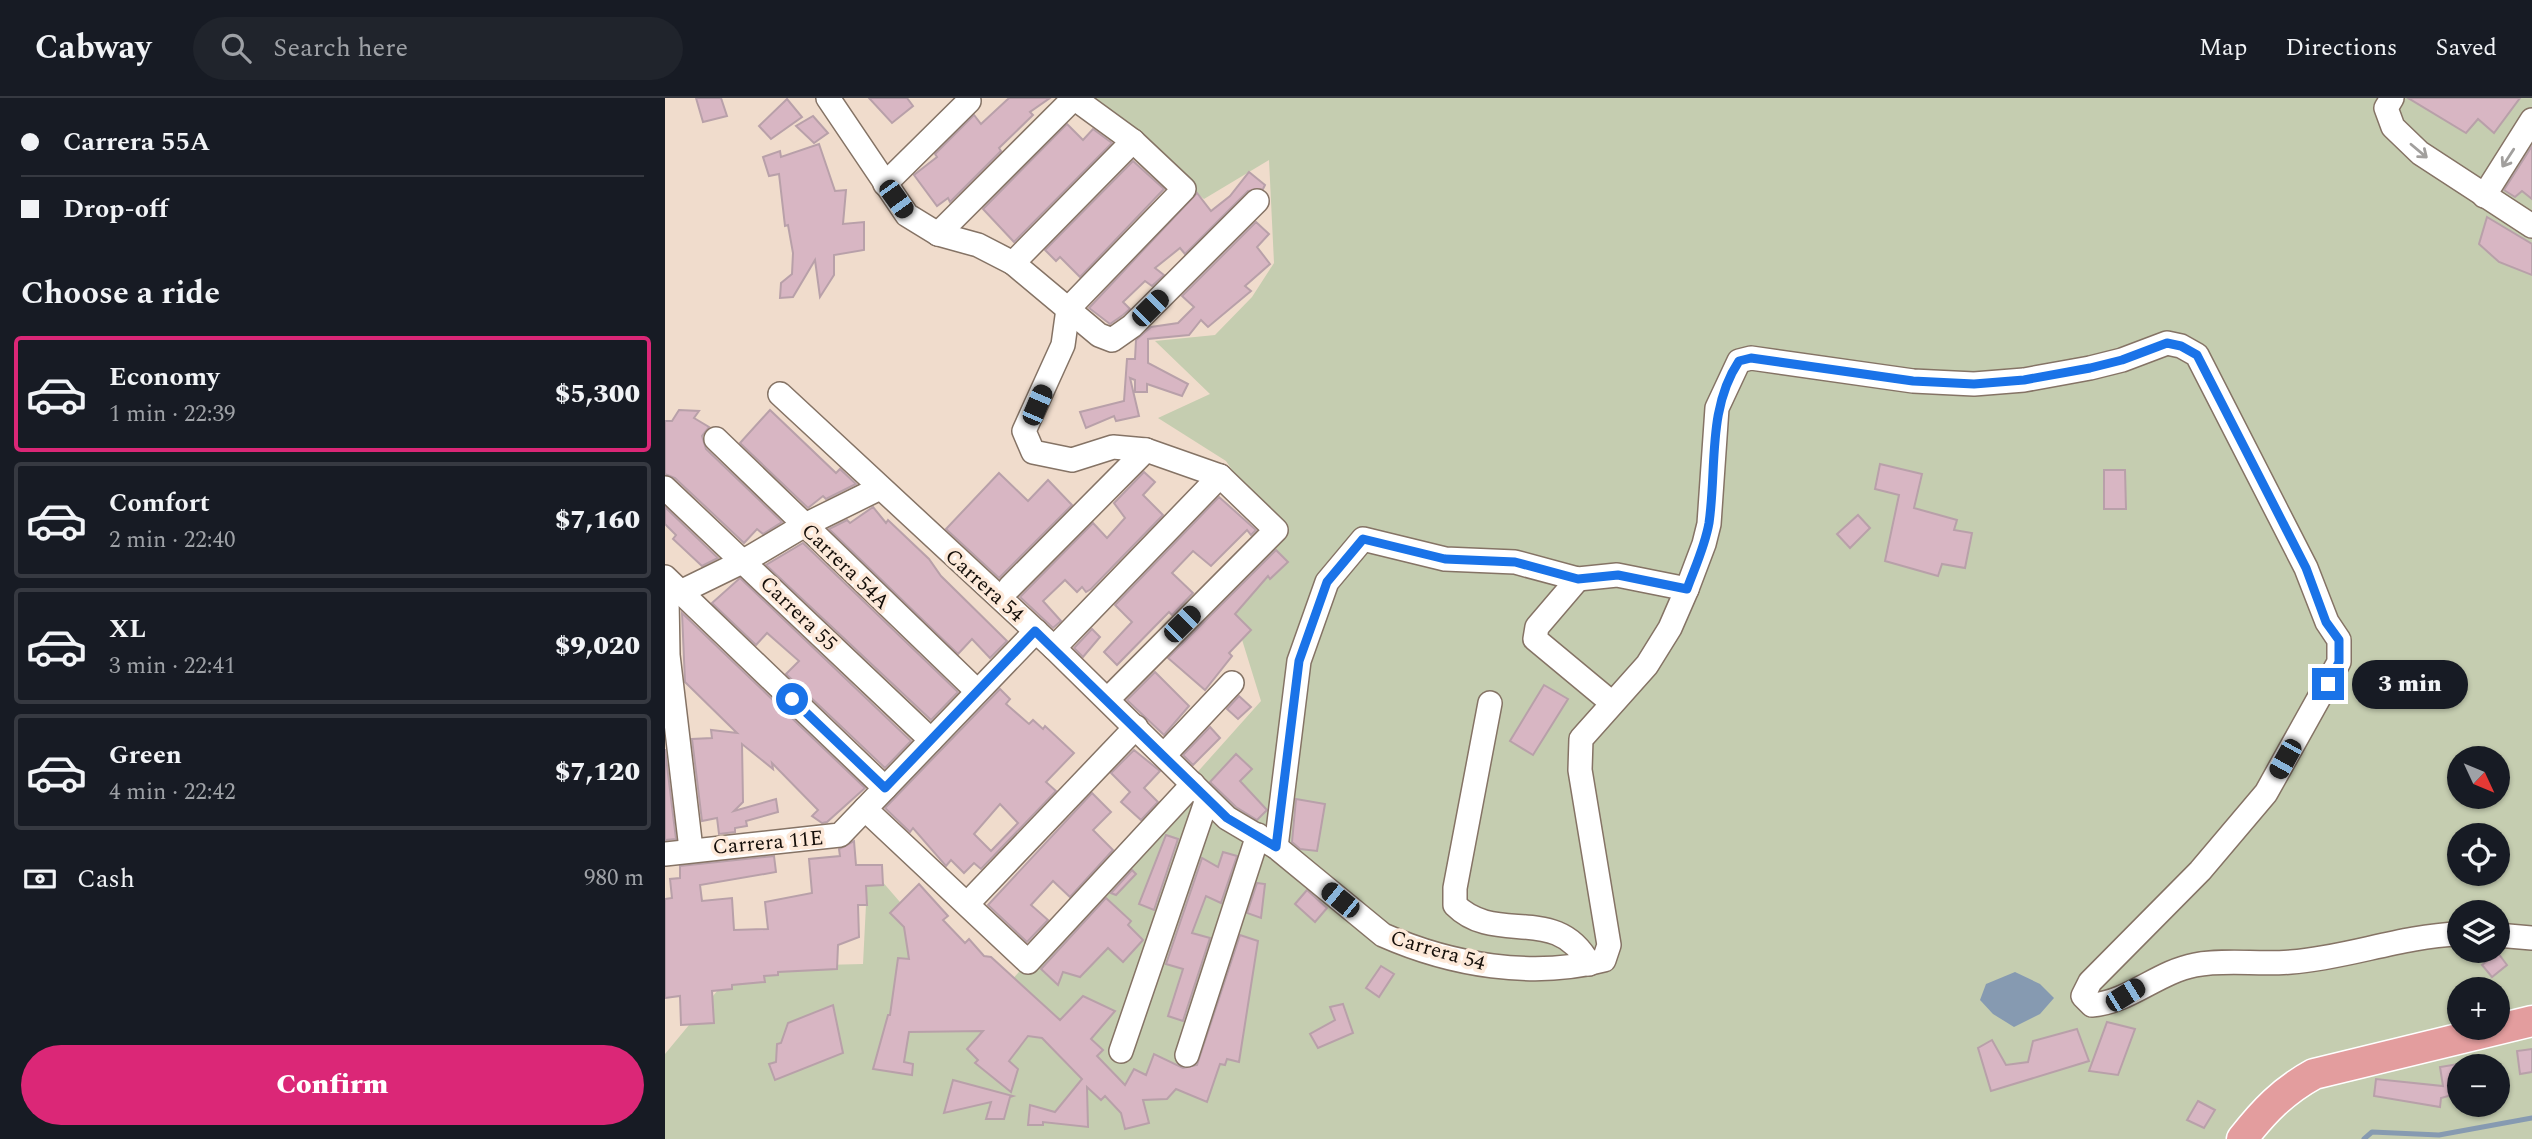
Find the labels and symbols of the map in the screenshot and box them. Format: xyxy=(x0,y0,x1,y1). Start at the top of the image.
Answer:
one-way arrow xyxy=(2409,144,2427,159)
one-way arrow xyxy=(2500,148,2514,168)
car xyxy=(876,176,917,222)
car xyxy=(1128,286,1173,330)
car xyxy=(1020,382,1055,428)
street label: Carrera 54A xyxy=(793,516,897,618)
street label: Carrera 54 xyxy=(937,541,1032,631)
street label: Carrera 55 xyxy=(752,568,844,659)
car xyxy=(1160,602,1205,646)
callout: 3 min xyxy=(2353,660,2468,708)
route end xyxy=(2312,668,2344,700)
route start xyxy=(776,683,808,715)
car xyxy=(2266,736,2305,782)
north arrow xyxy=(2447,746,2509,808)
street label: Carrera 11E xyxy=(711,822,825,864)
car xyxy=(1318,879,1363,921)
street label: Carrera 54 xyxy=(1386,922,1489,980)
car xyxy=(2102,975,2149,1015)

